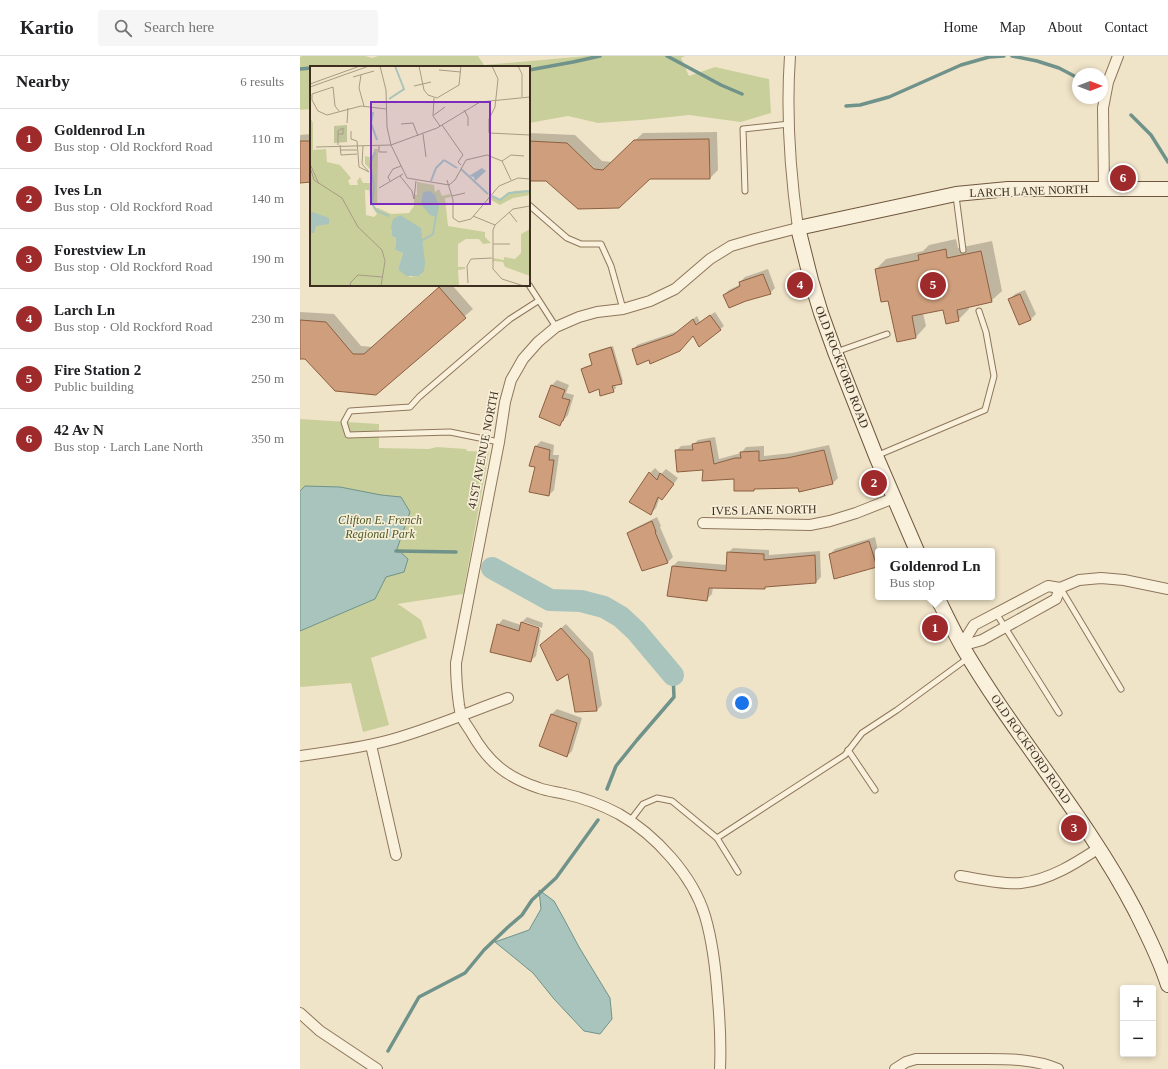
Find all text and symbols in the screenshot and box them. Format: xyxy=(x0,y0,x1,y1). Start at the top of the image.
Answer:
search box xyxy=(98,10,378,46)
text: Kartio xyxy=(20,17,74,38)
icon: search xyxy=(112,17,134,39)
text: Search here xyxy=(144,19,214,35)
text: Home xyxy=(944,20,978,35)
text: Map xyxy=(1000,20,1025,35)
text: About xyxy=(1047,20,1082,35)
text: Contact xyxy=(1104,20,1148,35)
inset map xyxy=(310,66,530,286)
north arrow xyxy=(1072,68,1108,104)
text: Nearby xyxy=(16,72,70,91)
text: 6 results xyxy=(240,74,284,89)
text: Goldenrod Ln xyxy=(54,122,145,138)
text: 1 xyxy=(26,131,32,146)
text: 110 m xyxy=(252,131,284,146)
text: Bus stop · Old Rockford Road xyxy=(54,139,213,154)
pin: 6 xyxy=(1110,163,1136,193)
text: Ives Ln xyxy=(54,182,102,198)
street label: LARCH LANE NORTH xyxy=(969,182,1089,200)
text: 2 xyxy=(26,191,32,206)
text: 140 m xyxy=(251,191,284,206)
text: Bus stop · Old Rockford Road xyxy=(54,199,213,214)
text: Forestview Ln xyxy=(54,242,146,258)
text: 3 xyxy=(26,251,32,266)
text: 190 m xyxy=(251,251,284,266)
text: Bus stop · Old Rockford Road xyxy=(54,259,213,274)
pin: 4 xyxy=(787,270,813,300)
pin: 5 xyxy=(920,270,946,300)
text: Larch Ln xyxy=(54,302,115,318)
street label: OLD ROCKFORD ROAD xyxy=(812,304,872,431)
text: 4 xyxy=(26,311,32,326)
text: 230 m xyxy=(251,311,284,326)
text: Bus stop · Old Rockford Road xyxy=(54,319,213,334)
text: Fire Station 2 xyxy=(54,362,141,378)
text: 5 xyxy=(26,371,32,386)
text: 250 m xyxy=(251,371,284,386)
text: Public building xyxy=(54,379,134,394)
street label: 41ST AVENUE NORTH xyxy=(465,390,501,510)
text: 42 Av N xyxy=(54,422,104,438)
text: 6 xyxy=(26,431,32,446)
text: 350 m xyxy=(251,431,284,446)
text: Bus stop · Larch Lane North xyxy=(54,439,203,454)
pin: 2 xyxy=(861,468,887,498)
street label: IVES LANE NORTH xyxy=(711,502,817,518)
park label: Clifton E. French Regional Park xyxy=(338,513,422,541)
popup xyxy=(875,548,995,600)
text: Goldenrod Ln xyxy=(889,558,981,574)
text: Bus stop xyxy=(889,575,935,590)
pin: 1 xyxy=(922,613,948,643)
street label: OLD ROCKFORD ROAD xyxy=(988,692,1074,807)
your location xyxy=(732,693,752,713)
pin: 3 xyxy=(1061,813,1087,843)
map controls xyxy=(1120,985,1156,1057)
button: + xyxy=(1120,985,1156,1021)
button: − xyxy=(1120,1021,1156,1057)

